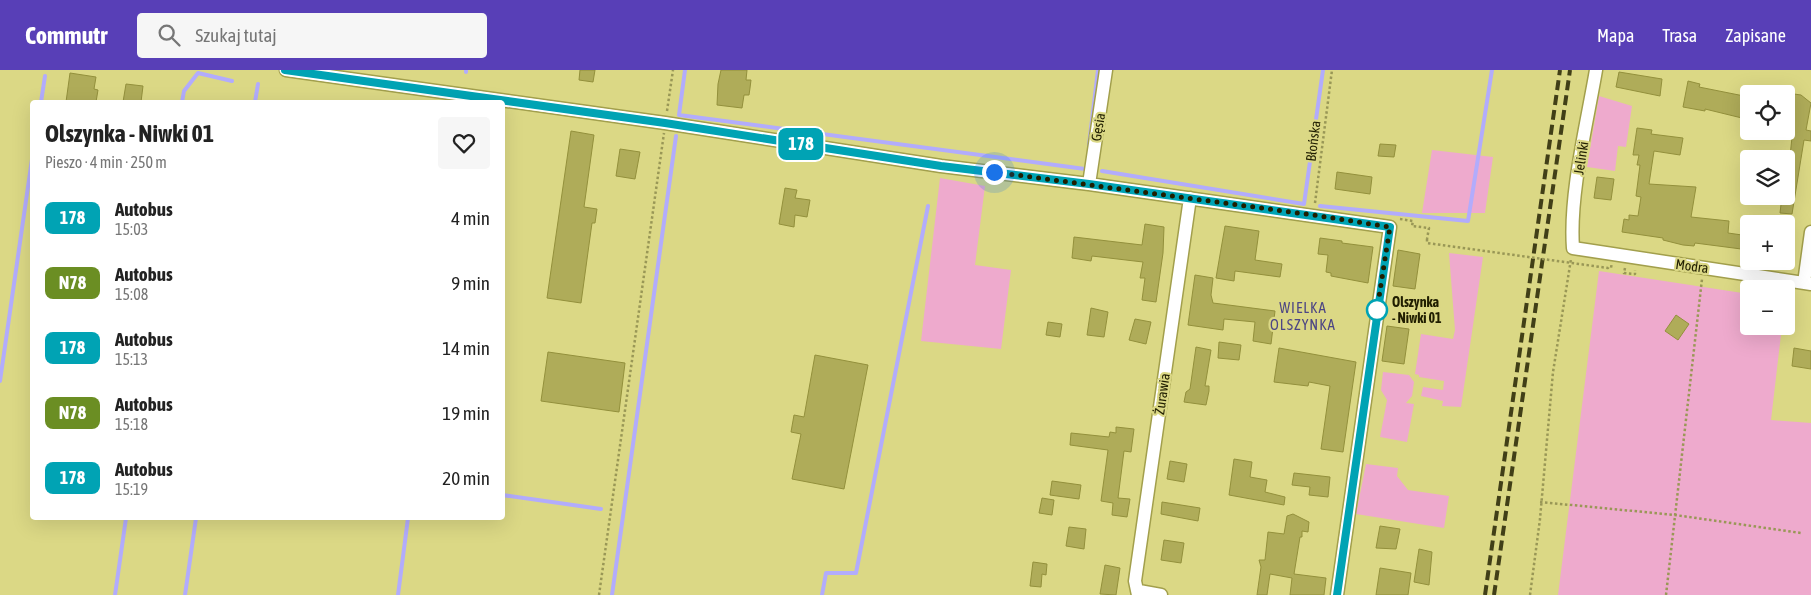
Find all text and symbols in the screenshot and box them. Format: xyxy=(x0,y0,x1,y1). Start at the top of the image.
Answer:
search box xyxy=(137,13,487,58)
icon: search xyxy=(155,21,183,49)
text: Commutr xyxy=(25,22,107,49)
text: Szukaj tutaj xyxy=(195,24,277,46)
text: Mapa xyxy=(1597,25,1634,46)
text: Trasa xyxy=(1662,25,1697,46)
text: Zapisane xyxy=(1725,25,1786,46)
map controls xyxy=(1740,85,1795,335)
button: locate xyxy=(1740,85,1795,140)
street label: Gęsia xyxy=(1088,112,1108,142)
button: heart xyxy=(438,117,490,169)
text: Olszynka - Niwki 01 xyxy=(45,120,214,147)
street label: Błońska xyxy=(1303,120,1323,162)
line badge: 178 xyxy=(772,128,830,160)
text: 178 xyxy=(788,133,814,154)
street label: Jelinki xyxy=(1570,140,1592,176)
button: layers xyxy=(1740,150,1795,205)
text: Pieszo · 4 min · 250 m xyxy=(45,153,167,171)
your location xyxy=(982,160,1007,185)
text: Autobus xyxy=(115,198,173,220)
text: 178 xyxy=(60,207,85,228)
text: 4 min xyxy=(451,207,490,229)
button: + xyxy=(1740,215,1795,270)
text: 15:03 xyxy=(115,220,148,238)
street label: Modra xyxy=(1675,256,1709,276)
text: Autobus xyxy=(115,263,173,285)
text: N78 xyxy=(59,272,86,293)
text: 9 min xyxy=(451,272,490,294)
button: − xyxy=(1740,280,1795,335)
text: 15:08 xyxy=(115,285,148,303)
place label: Olszynka - Niwki 01 xyxy=(1392,294,1442,326)
district label: WIELKA OLSZYNKA xyxy=(1270,299,1336,333)
marker: Olszynka - Niwki 01 xyxy=(1366,299,1388,321)
text: Autobus xyxy=(115,328,173,350)
text: 178 xyxy=(60,337,85,358)
text: 14 min xyxy=(442,337,490,359)
text: 15:13 xyxy=(115,350,148,368)
street label: Żurawia xyxy=(1151,372,1173,416)
text: Autobus xyxy=(115,393,173,415)
text: N78 xyxy=(59,402,86,423)
text: 19 min xyxy=(442,402,490,424)
text: 15:18 xyxy=(115,415,148,433)
text: Autobus xyxy=(115,458,173,480)
text: 178 xyxy=(60,467,85,488)
text: 20 min xyxy=(442,467,490,489)
text: 15:19 xyxy=(115,480,148,498)

